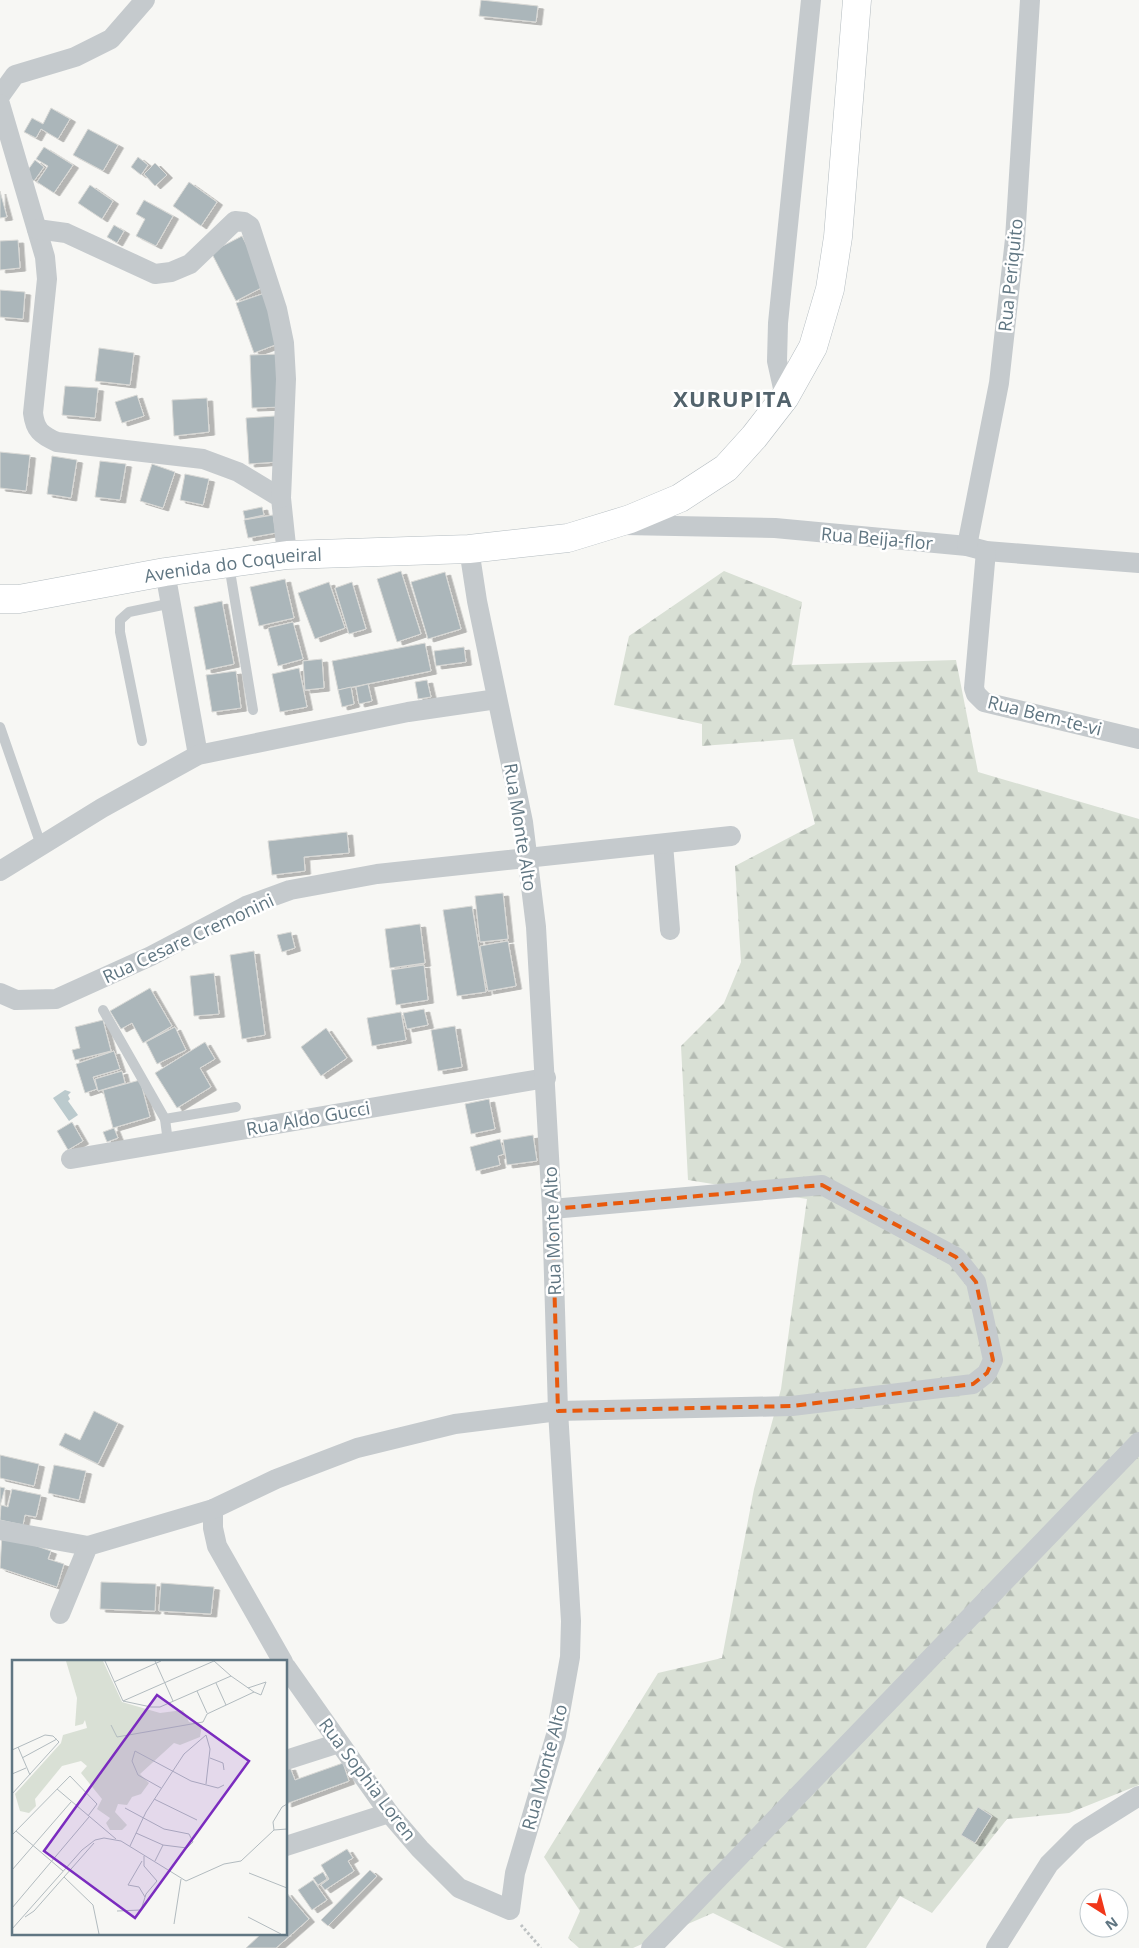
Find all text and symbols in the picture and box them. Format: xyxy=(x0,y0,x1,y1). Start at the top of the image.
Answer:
street label: Rua Periquito xyxy=(992,217,1028,333)
district label: XURUPITA xyxy=(673,383,793,413)
street label: Rua Beija-flor xyxy=(820,521,935,555)
street label: Avenida do Coqueiral xyxy=(142,542,322,588)
street label: Rua Bem-te-vi xyxy=(985,689,1105,741)
street label: Rua Monte Alto xyxy=(499,761,543,893)
street label: Rua Cesare Cremonini xyxy=(98,888,278,988)
street label: Rua Aldo Gucci xyxy=(244,1095,372,1141)
street label: Rua Monte Alto xyxy=(538,1166,566,1296)
inset map xyxy=(12,1660,288,1936)
street label: Rua Monte Alto xyxy=(516,1701,572,1833)
street label: Rua Sophia Loren xyxy=(314,1713,422,1845)
north arrow xyxy=(1079,1888,1129,1938)
text: N xyxy=(1102,1913,1122,1935)

